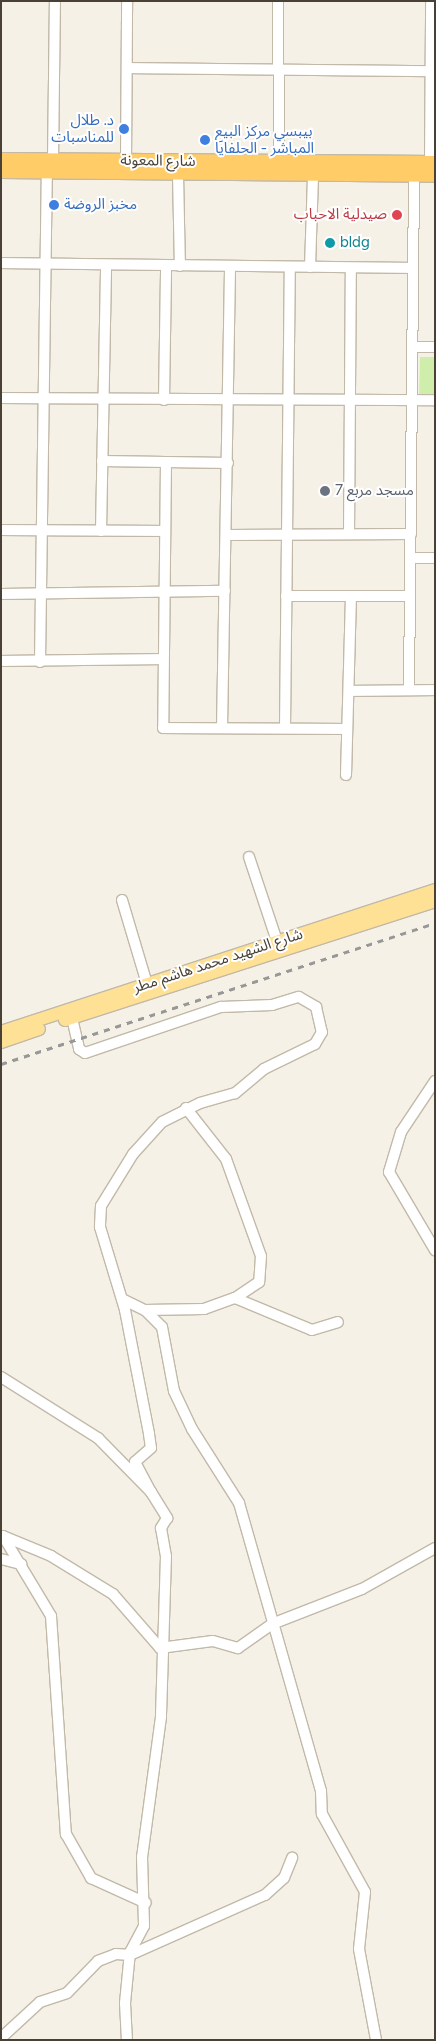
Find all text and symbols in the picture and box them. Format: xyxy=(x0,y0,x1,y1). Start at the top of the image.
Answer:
place label: د. طلال للمناسبات xyxy=(51,111,114,146)
place label: بيبسي مركز البيع المباشر - الحلفايا xyxy=(215,122,314,157)
marker: د. طلال للمناسبات xyxy=(118,123,130,135)
marker: بيبسي مركز البيع المباشر - الحلفايا xyxy=(199,134,211,146)
street label: شارع المعونة xyxy=(120,151,196,171)
place label: مخبز الروضة xyxy=(64,196,137,214)
marker: مخبز الروضة xyxy=(48,199,60,211)
place label: صيدلية الاحباب xyxy=(294,206,387,224)
marker: صيدلية الاحباب xyxy=(391,209,403,221)
place label: bldg xyxy=(340,234,370,252)
marker: bldg xyxy=(324,237,336,249)
place label: مسجد مربع 7 xyxy=(335,482,414,500)
marker: مسجد مربع 7 xyxy=(319,485,331,497)
street label: شارع الشهيد محمد هاشم مطر xyxy=(131,925,305,997)

